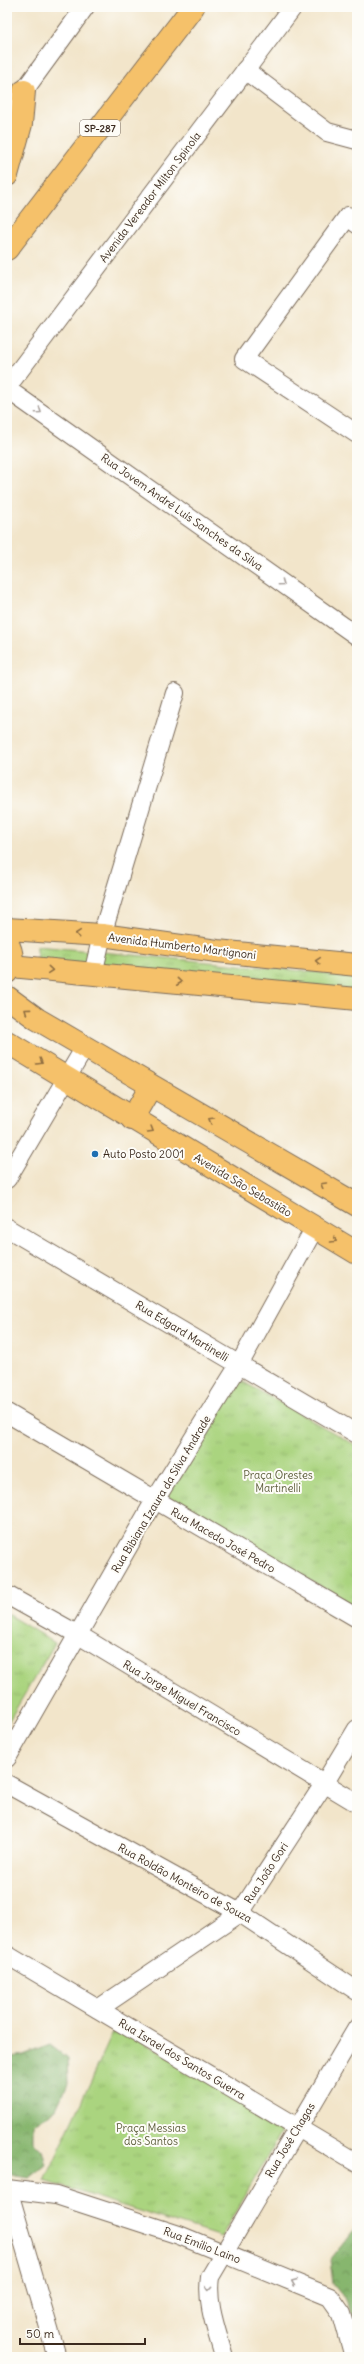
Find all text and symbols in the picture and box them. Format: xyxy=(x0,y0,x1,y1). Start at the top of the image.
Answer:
road number: SP-287 xyxy=(80,120,120,136)
street label: Avenida Vereador Milton Spinola xyxy=(96,129,204,265)
one-way arrow xyxy=(35,406,42,414)
street label: Rua Jovem André Luís Sanches da Silva xyxy=(98,450,266,574)
one-way arrow xyxy=(278,578,285,585)
one-way arrow xyxy=(75,929,81,938)
street label: Avenida Humberto Martignoni xyxy=(107,930,257,962)
one-way arrow xyxy=(315,957,321,966)
one-way arrow xyxy=(47,965,53,974)
one-way arrow xyxy=(176,977,182,986)
one-way arrow xyxy=(24,1009,31,1016)
one-way arrow xyxy=(36,1057,43,1064)
one-way arrow xyxy=(208,1118,215,1125)
one-way arrow xyxy=(147,1125,154,1132)
place label: Auto Posto 2001 xyxy=(103,1147,184,1161)
marker: Auto Posto 2001 xyxy=(90,1149,100,1159)
street label: Avenida São Sebastião xyxy=(192,1150,294,1220)
one-way arrow xyxy=(320,1183,327,1190)
one-way arrow xyxy=(330,1236,337,1243)
street label: Rua Edgard Martinelli xyxy=(133,1298,231,1364)
street label: Rua Bibiana Izaura da Silva Andrade xyxy=(108,1413,214,1575)
park label: Praça Orestes Martinelli xyxy=(243,1468,313,1495)
street label: Rua Macedo José Pedro xyxy=(168,1504,278,1576)
street label: Rua Jorge Miguel Francisco xyxy=(120,1657,244,1739)
street label: Rua Roldão Monteiro de Souza xyxy=(116,1840,254,1926)
street label: Rua João Gori xyxy=(241,1840,291,1906)
street label: Rua Israel dos Santos Guerra xyxy=(116,2016,248,2102)
street label: Rua José Chagas xyxy=(262,2100,318,2180)
park label: Praça Messias dos Santos xyxy=(116,2121,186,2148)
street label: Rua Emílio Laino xyxy=(161,2224,243,2266)
one-way arrow xyxy=(291,2279,298,2287)
one-way arrow xyxy=(205,2285,214,2291)
scale bar xyxy=(20,2320,145,2346)
text: 50 m xyxy=(26,2326,55,2341)

